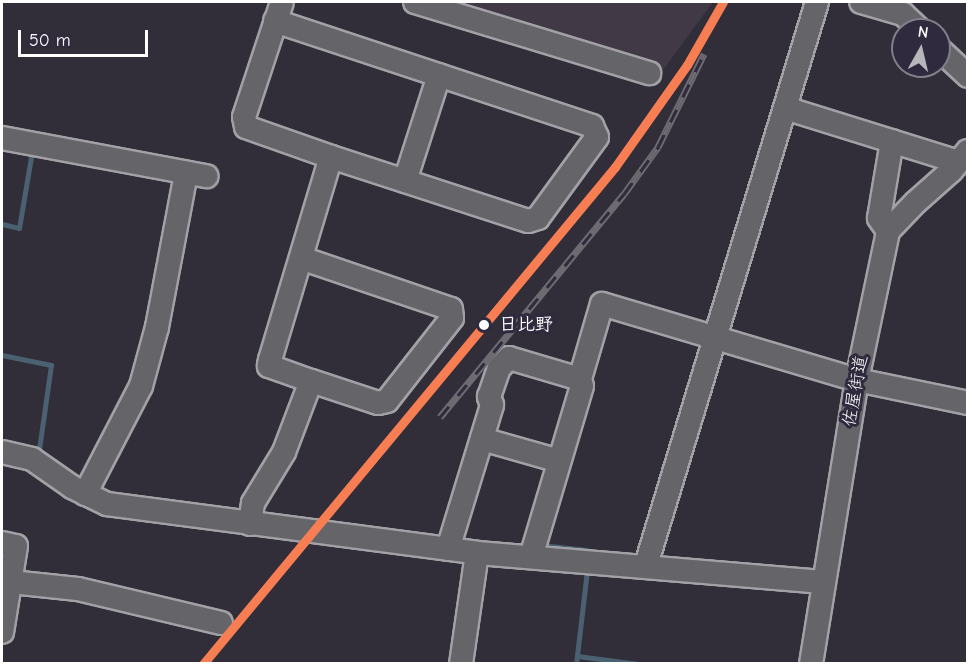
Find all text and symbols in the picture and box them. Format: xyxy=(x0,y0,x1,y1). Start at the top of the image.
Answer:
scale bar xyxy=(21,18,152,56)
north arrow xyxy=(891,18,951,78)
text: N xyxy=(917,23,930,42)
text: 50 m xyxy=(29,30,71,51)
place label: 日比野 xyxy=(499,314,553,336)
marker: 日比野 xyxy=(474,315,494,335)
street label: 佐屋街道 xyxy=(839,354,873,428)

